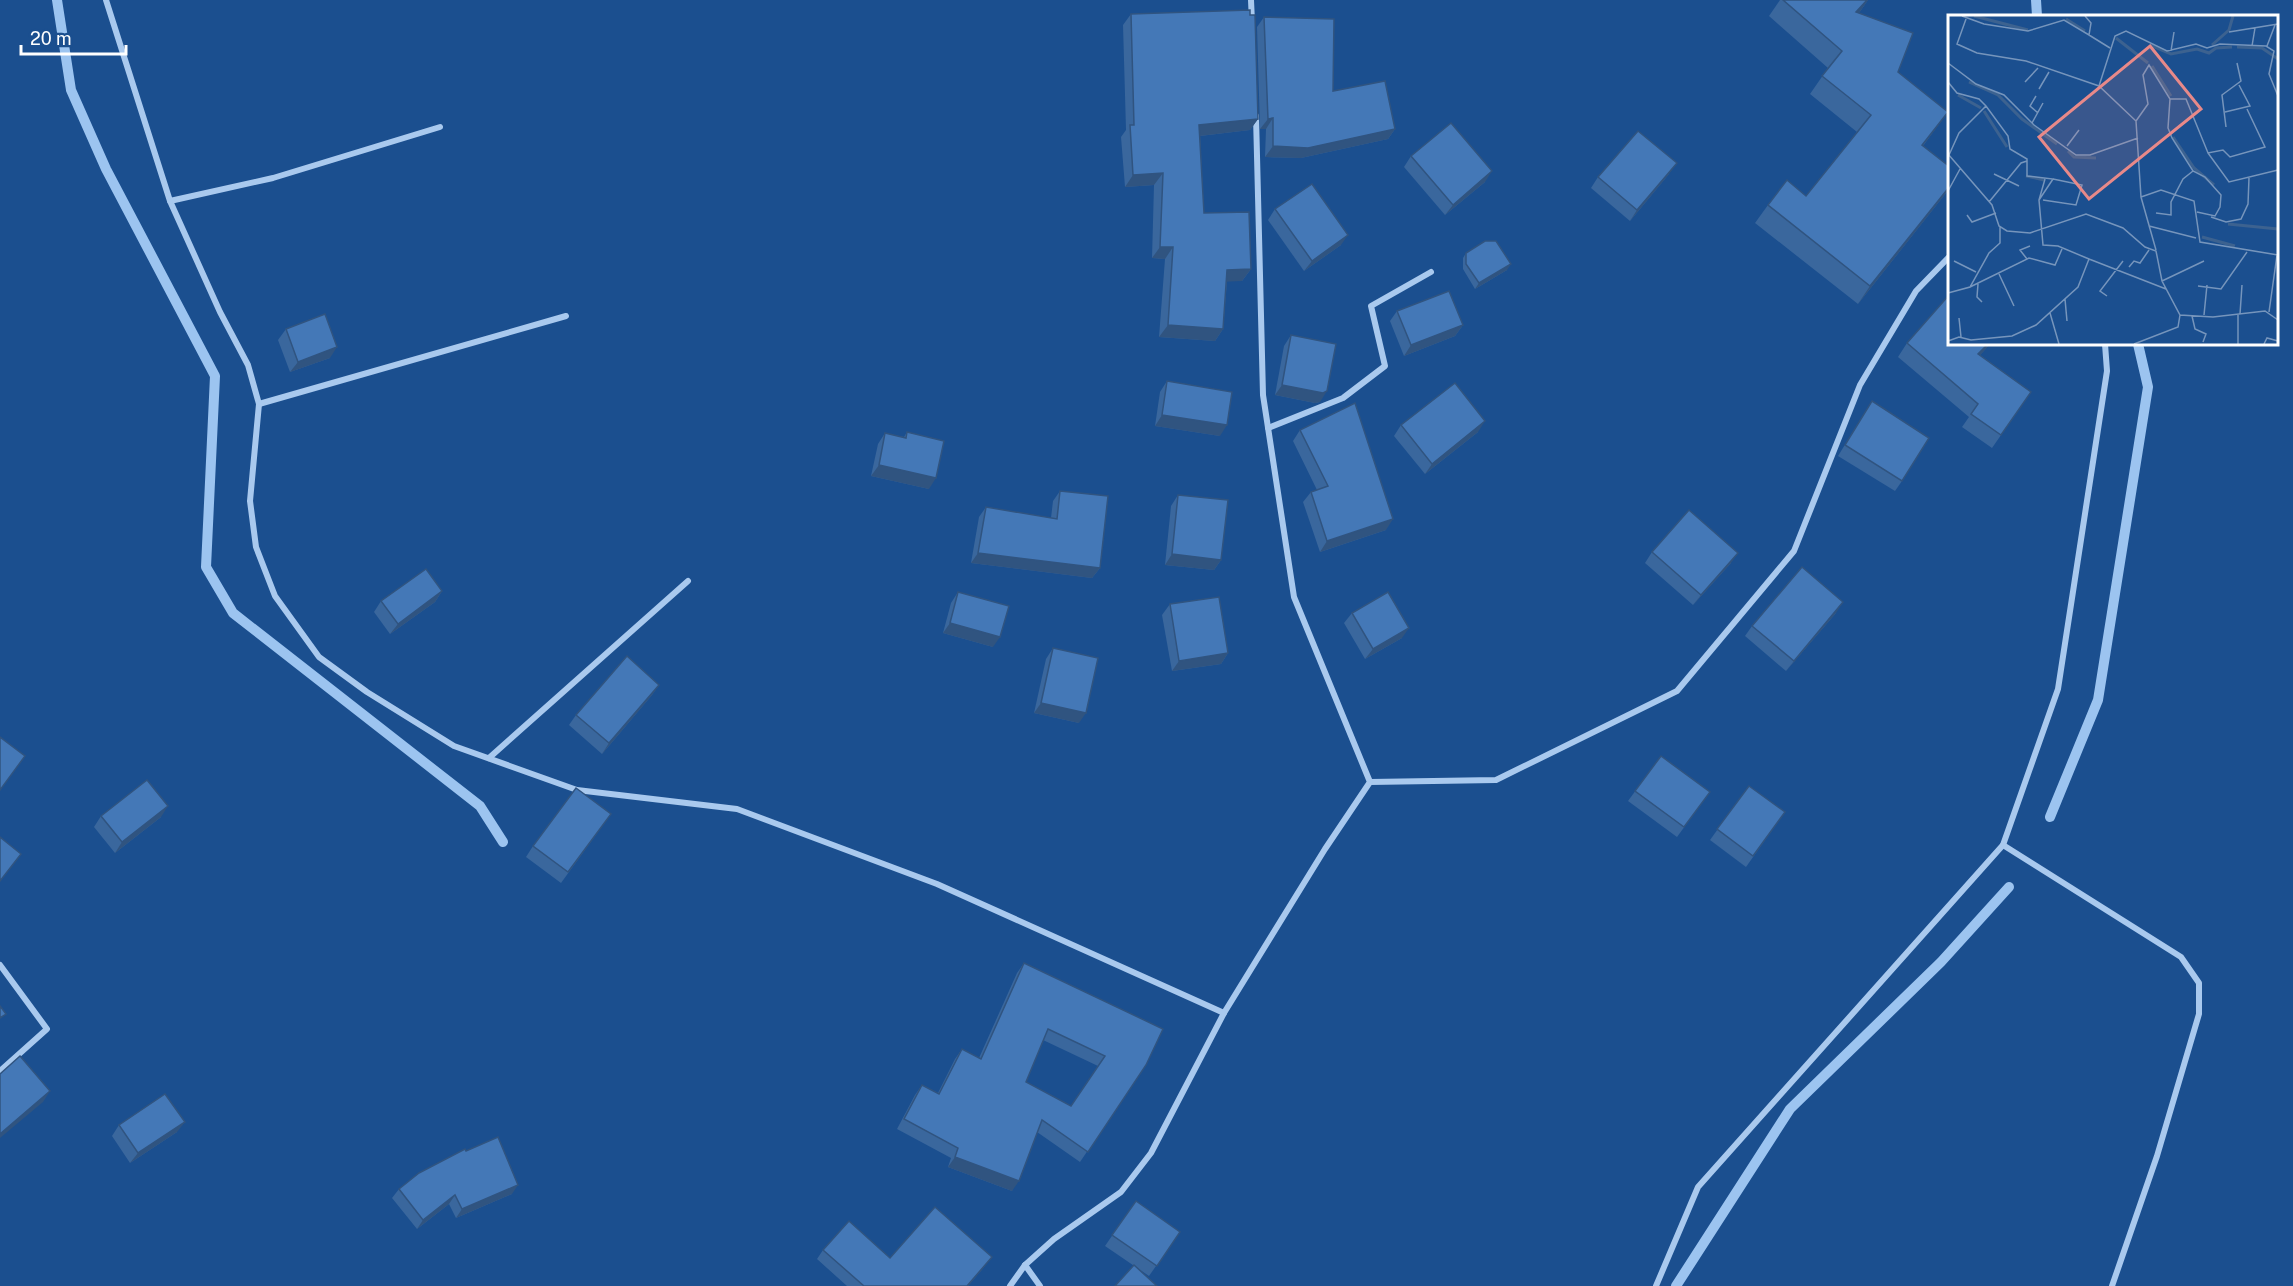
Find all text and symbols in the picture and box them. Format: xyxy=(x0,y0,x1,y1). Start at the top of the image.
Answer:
inset map xyxy=(1948,15,2278,345)
scale bar xyxy=(21,18,126,56)
text: 20 m xyxy=(30,28,72,49)

